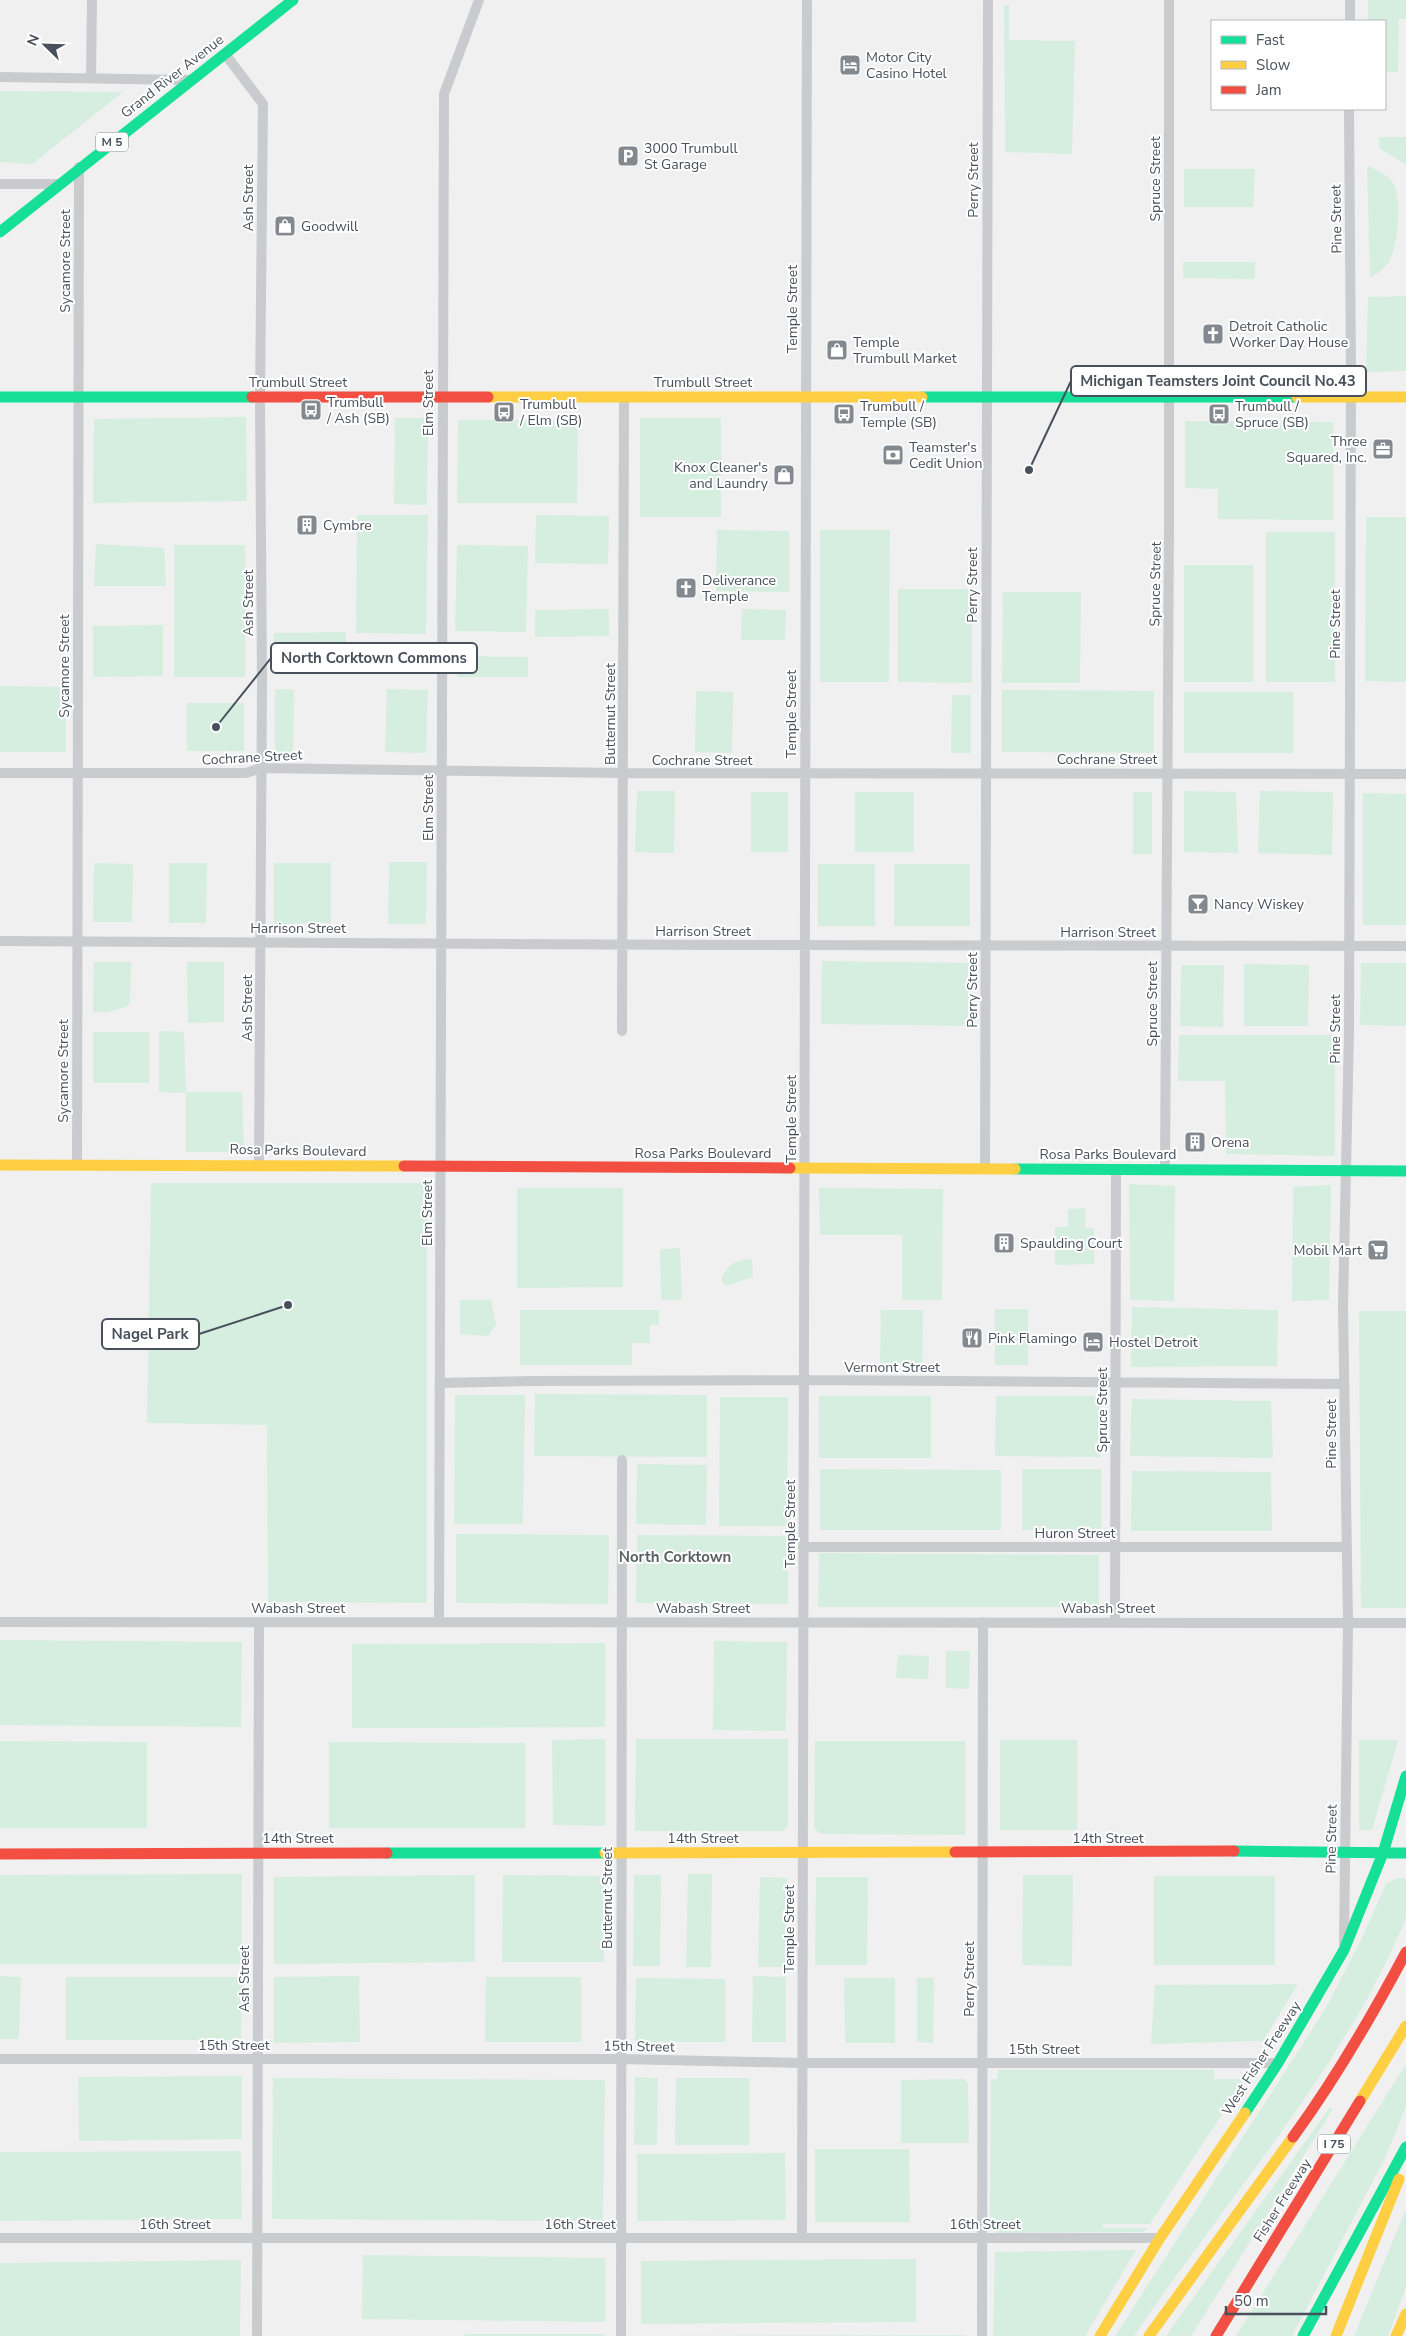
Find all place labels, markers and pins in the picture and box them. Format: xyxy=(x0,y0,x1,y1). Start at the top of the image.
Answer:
place label: Motor City Casino Hotel xyxy=(866,48,948,83)
hotel icon: Motor City Casino Hotel xyxy=(838,53,862,77)
place label: 3000 Trumbull St Garage xyxy=(644,139,739,174)
parking icon: 3000 Trumbull St Garage xyxy=(616,144,640,168)
shop icon: Goodwill xyxy=(273,214,297,238)
place label: Goodwill xyxy=(301,217,359,236)
place label: Detroit Catholic Worker Day House xyxy=(1229,317,1348,352)
church icon: Detroit Catholic Worker Day House xyxy=(1201,322,1225,346)
place label: Temple Trumbull Market xyxy=(853,333,957,368)
shop icon: Temple Trumbull Market xyxy=(825,338,849,362)
callout: Michigan Teamsters Joint Council No.43 xyxy=(1071,366,1366,396)
place label: Trumbull / Ash (SB) xyxy=(326,393,390,428)
place label: Trumbull / Elm (SB) xyxy=(519,395,582,430)
place label: Trumbull / Temple (SB) xyxy=(860,397,937,432)
place label: Trumbull / Spruce (SB) xyxy=(1235,397,1309,432)
bus stop icon: Trumbull / Ash (SB) xyxy=(299,398,323,422)
bus stop icon: Trumbull / Elm (SB) xyxy=(492,400,516,424)
bus stop icon: Trumbull / Temple (SB) xyxy=(832,402,856,426)
bus stop icon: Trumbull / Spruce (SB) xyxy=(1207,402,1231,426)
place label: Three Squared, Inc. xyxy=(1286,432,1367,467)
office icon: Three Squared, Inc. xyxy=(1371,437,1395,461)
place label: Teamster's Cedit Union xyxy=(909,438,982,473)
bank icon: Teamster's Cedit Union xyxy=(881,443,905,467)
place label: Knox Cleaner's and Laundry xyxy=(674,458,769,493)
shop icon: Knox Cleaner's and Laundry xyxy=(772,463,796,487)
building icon: Cymbre xyxy=(295,513,319,537)
place label: Cymbre xyxy=(323,516,372,535)
place label: Deliverance Temple xyxy=(702,571,776,606)
church icon: Deliverance Temple xyxy=(674,576,698,600)
callout: North Corktown Commons xyxy=(271,643,477,673)
bar icon: Nancy Wiskey xyxy=(1186,892,1210,916)
place label: Nancy Wiskey xyxy=(1214,895,1305,914)
building icon: Orena xyxy=(1183,1130,1207,1154)
place label: Orena xyxy=(1211,1133,1249,1152)
building icon: Spaulding Court xyxy=(992,1231,1016,1255)
place label: Spaulding Court xyxy=(1020,1234,1122,1253)
supermarket icon: Mobil Mart xyxy=(1366,1238,1390,1262)
place label: Mobil Mart xyxy=(1293,1241,1362,1260)
callout: Nagel Park xyxy=(102,1319,199,1349)
restaurant icon: Pink Flamingo xyxy=(960,1326,984,1350)
place label: Pink Flamingo xyxy=(988,1329,1077,1348)
hotel icon: Hostel Detroit xyxy=(1081,1330,1105,1354)
place label: Hostel Detroit xyxy=(1109,1333,1198,1352)

